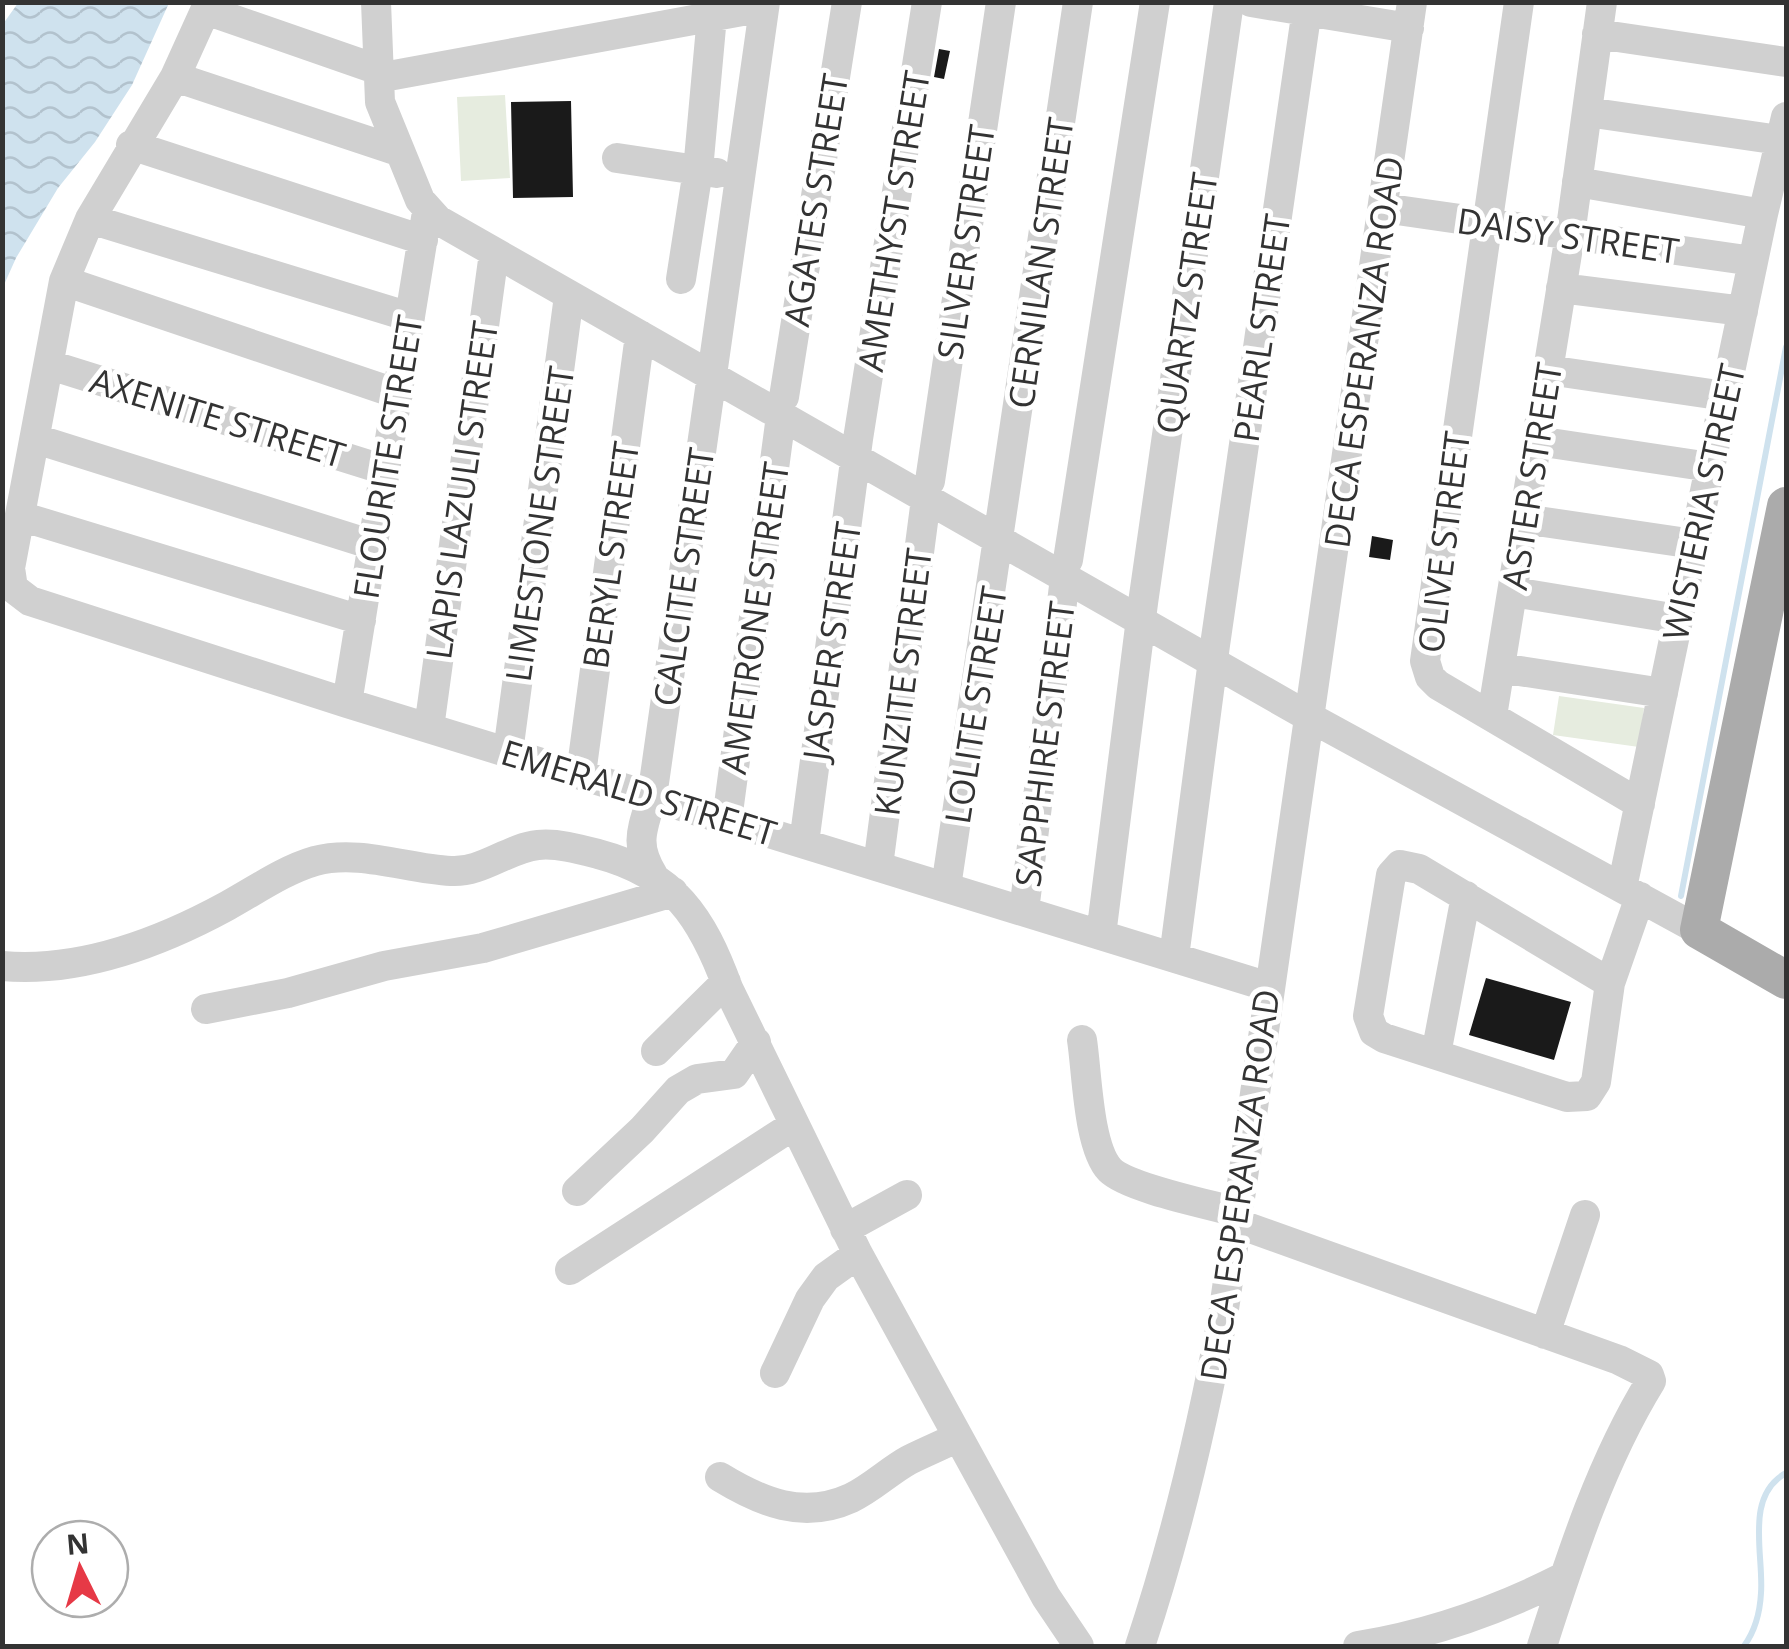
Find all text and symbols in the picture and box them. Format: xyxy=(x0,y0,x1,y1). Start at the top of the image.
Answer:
street label: AMETHYST STREET xyxy=(846,67,940,375)
street label: AGATES STREET xyxy=(772,70,858,330)
street label: CERNILAN STREET xyxy=(996,114,1084,412)
street label: SILVER STREET xyxy=(925,122,1005,362)
street label: DECA ESPERANZA ROAD xyxy=(1312,153,1414,551)
street label: QUARTZ STREET xyxy=(1144,169,1228,437)
street label: DAISY STREET xyxy=(1454,196,1682,274)
street label: PEARL STREET xyxy=(1222,211,1300,445)
street label: FLOURITE STREET xyxy=(341,312,433,602)
street label: LAPIS LAZULI STREET xyxy=(414,318,508,662)
street label: AXENITE STREET xyxy=(85,356,351,478)
street label: ASTER STREET xyxy=(1490,359,1572,593)
street label: WISTERIA STREET xyxy=(1651,360,1755,644)
street label: LIMESTONE STREET xyxy=(494,363,584,685)
street label: OLIVE STREET xyxy=(1406,429,1480,655)
street label: BERYL STREET xyxy=(571,438,649,672)
street label: CALCITE STREET xyxy=(642,445,724,709)
street label: AMETRONE STREET xyxy=(709,459,799,777)
street label: JASPER STREET xyxy=(791,519,871,766)
street label: KUNZITE STREET xyxy=(862,546,942,818)
street label: LOLITE STREET xyxy=(933,583,1017,827)
street label: SAPPHIRE STREET xyxy=(1003,599,1085,889)
street label: EMERALD STREET xyxy=(496,728,782,856)
street label: DECA ESPERANZA ROAD xyxy=(1188,986,1290,1384)
north arrow xyxy=(30,1519,130,1619)
text: N xyxy=(65,1523,91,1563)

